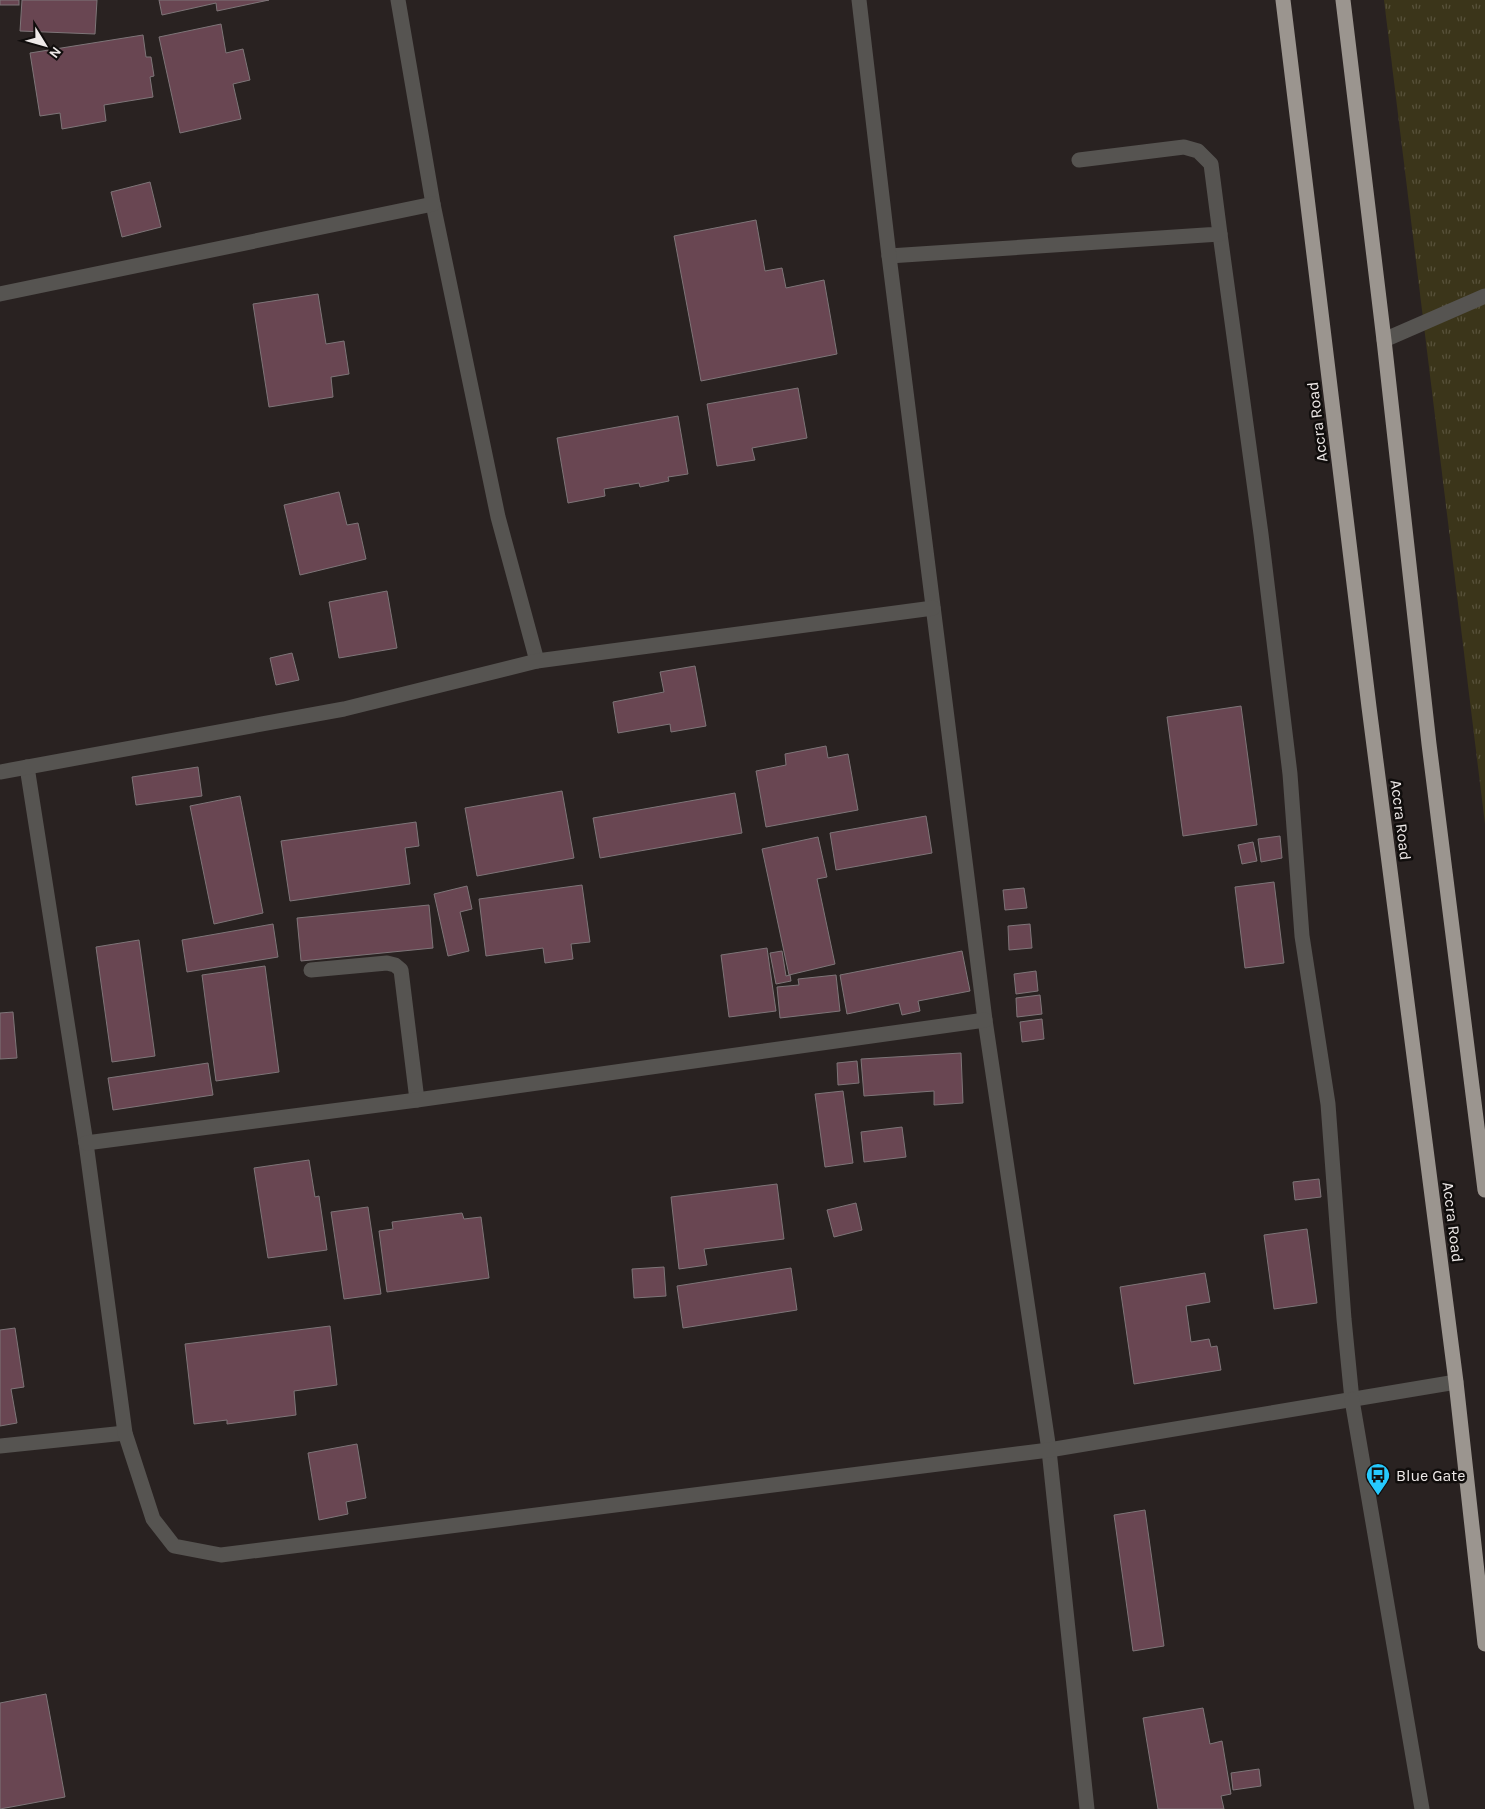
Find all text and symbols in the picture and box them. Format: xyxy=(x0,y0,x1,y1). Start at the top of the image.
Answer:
north arrow xyxy=(20,20,70,70)
text: N xyxy=(45,43,65,62)
street label: Accra Road xyxy=(1303,381,1331,463)
street label: Accra Road xyxy=(1387,779,1415,861)
street label: Accra Road xyxy=(1439,1181,1467,1263)
bus stop icon: Blue Gate xyxy=(1365,1462,1391,1496)
place label: Blue Gate xyxy=(1396,1466,1465,1485)

